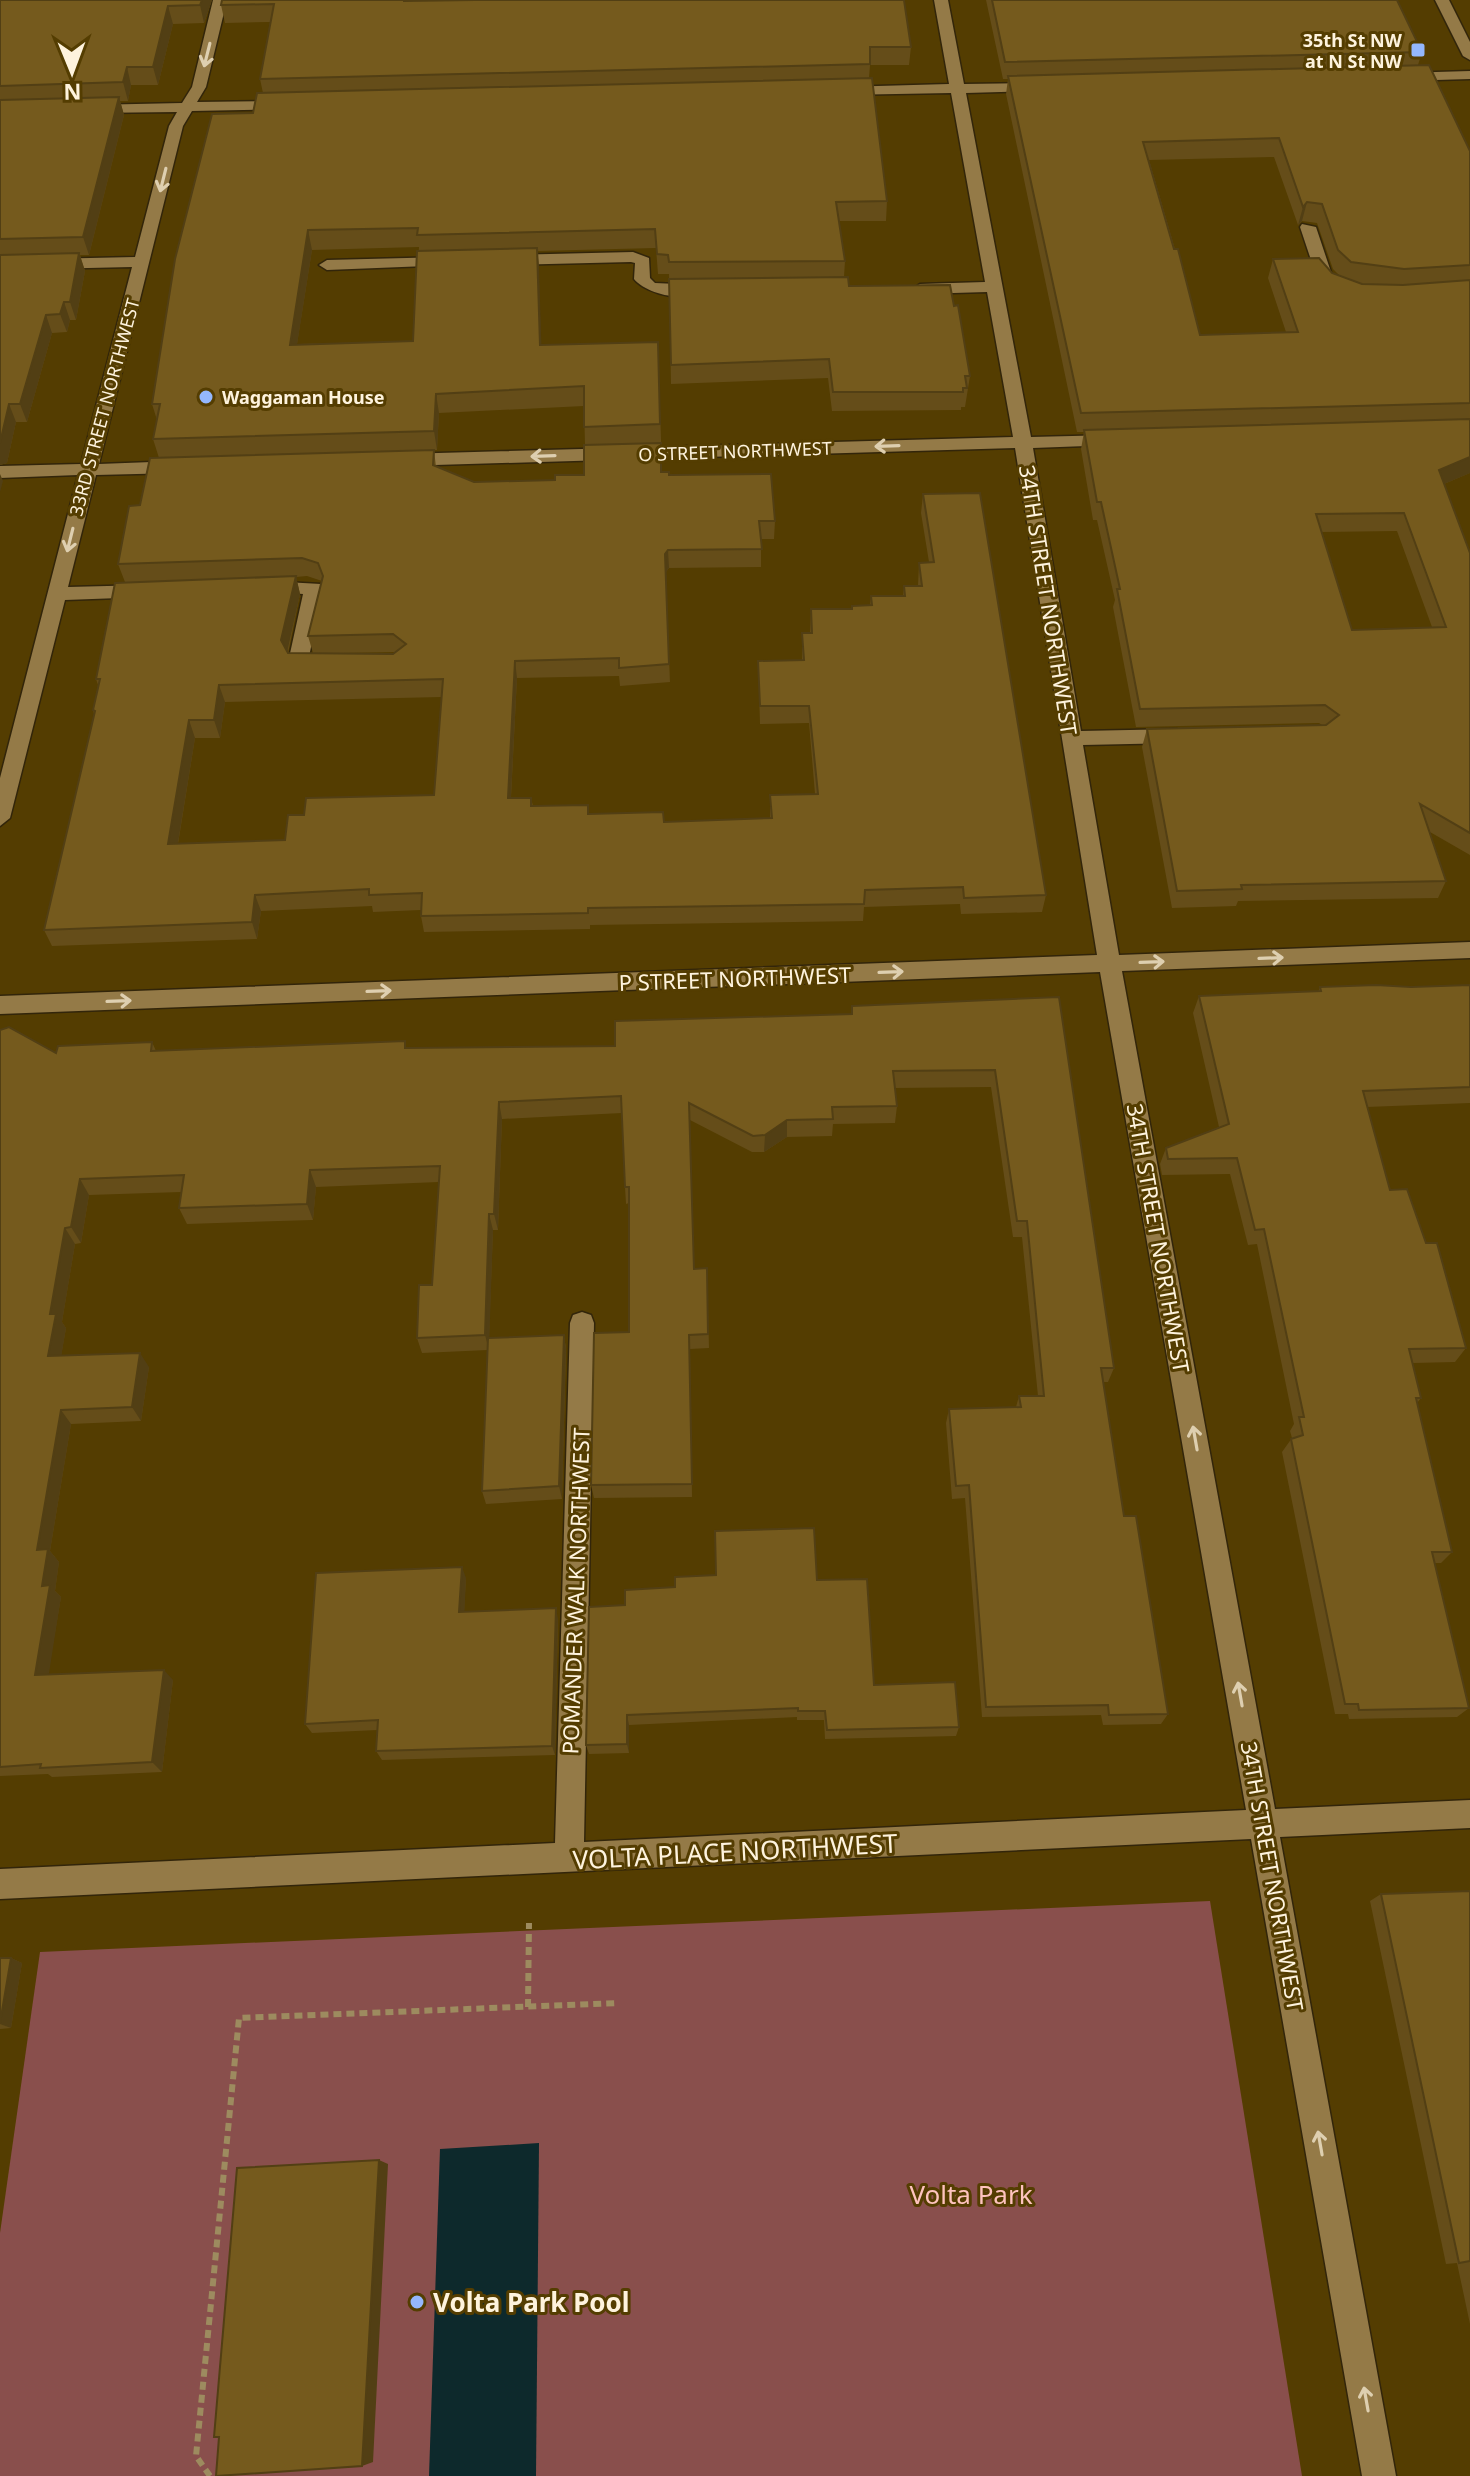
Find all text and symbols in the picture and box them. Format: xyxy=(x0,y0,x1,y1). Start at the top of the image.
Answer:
place label: 35th St NW at N St NW xyxy=(1303,28,1403,73)
north arrow xyxy=(32,32,112,112)
one-way arrow xyxy=(199,41,214,67)
marker: 35th St NW at N St NW xyxy=(1409,41,1427,59)
text: N xyxy=(63,78,82,108)
one-way arrow xyxy=(154,166,169,192)
street label: 33RD STREET NORTHWEST xyxy=(63,296,145,518)
place label: Waggaman House xyxy=(222,385,385,409)
marker: Waggaman House xyxy=(197,388,215,406)
street label: O STREET NORTHWEST xyxy=(638,436,832,466)
one-way arrow xyxy=(874,439,901,454)
one-way arrow xyxy=(530,449,557,464)
street label: 34TH STREET NORTHWEST xyxy=(1013,463,1085,737)
one-way arrow xyxy=(62,527,77,553)
one-way arrow xyxy=(1257,950,1284,965)
one-way arrow xyxy=(1138,955,1165,970)
street label: P STREET NORTHWEST xyxy=(618,959,852,997)
one-way arrow xyxy=(877,965,904,980)
one-way arrow xyxy=(365,984,392,999)
one-way arrow xyxy=(105,993,132,1008)
street label: 34TH STREET NORTHWEST xyxy=(1121,1101,1197,1375)
one-way arrow xyxy=(1186,1426,1201,1451)
street label: POMANDER WALK NORTHWEST xyxy=(554,1427,596,1755)
one-way arrow xyxy=(1232,1682,1247,1707)
street label: 34TH STREET NORTHWEST xyxy=(1235,1739,1311,2013)
street label: VOLTA PLACE NORTHWEST xyxy=(572,1824,899,1877)
one-way arrow xyxy=(1312,2131,1327,2156)
park label: Volta Park xyxy=(909,2176,1033,2212)
place label: Volta Park Pool xyxy=(433,2284,630,2320)
marker: Volta Park Pool xyxy=(408,2293,426,2311)
one-way arrow xyxy=(1357,2387,1372,2412)

